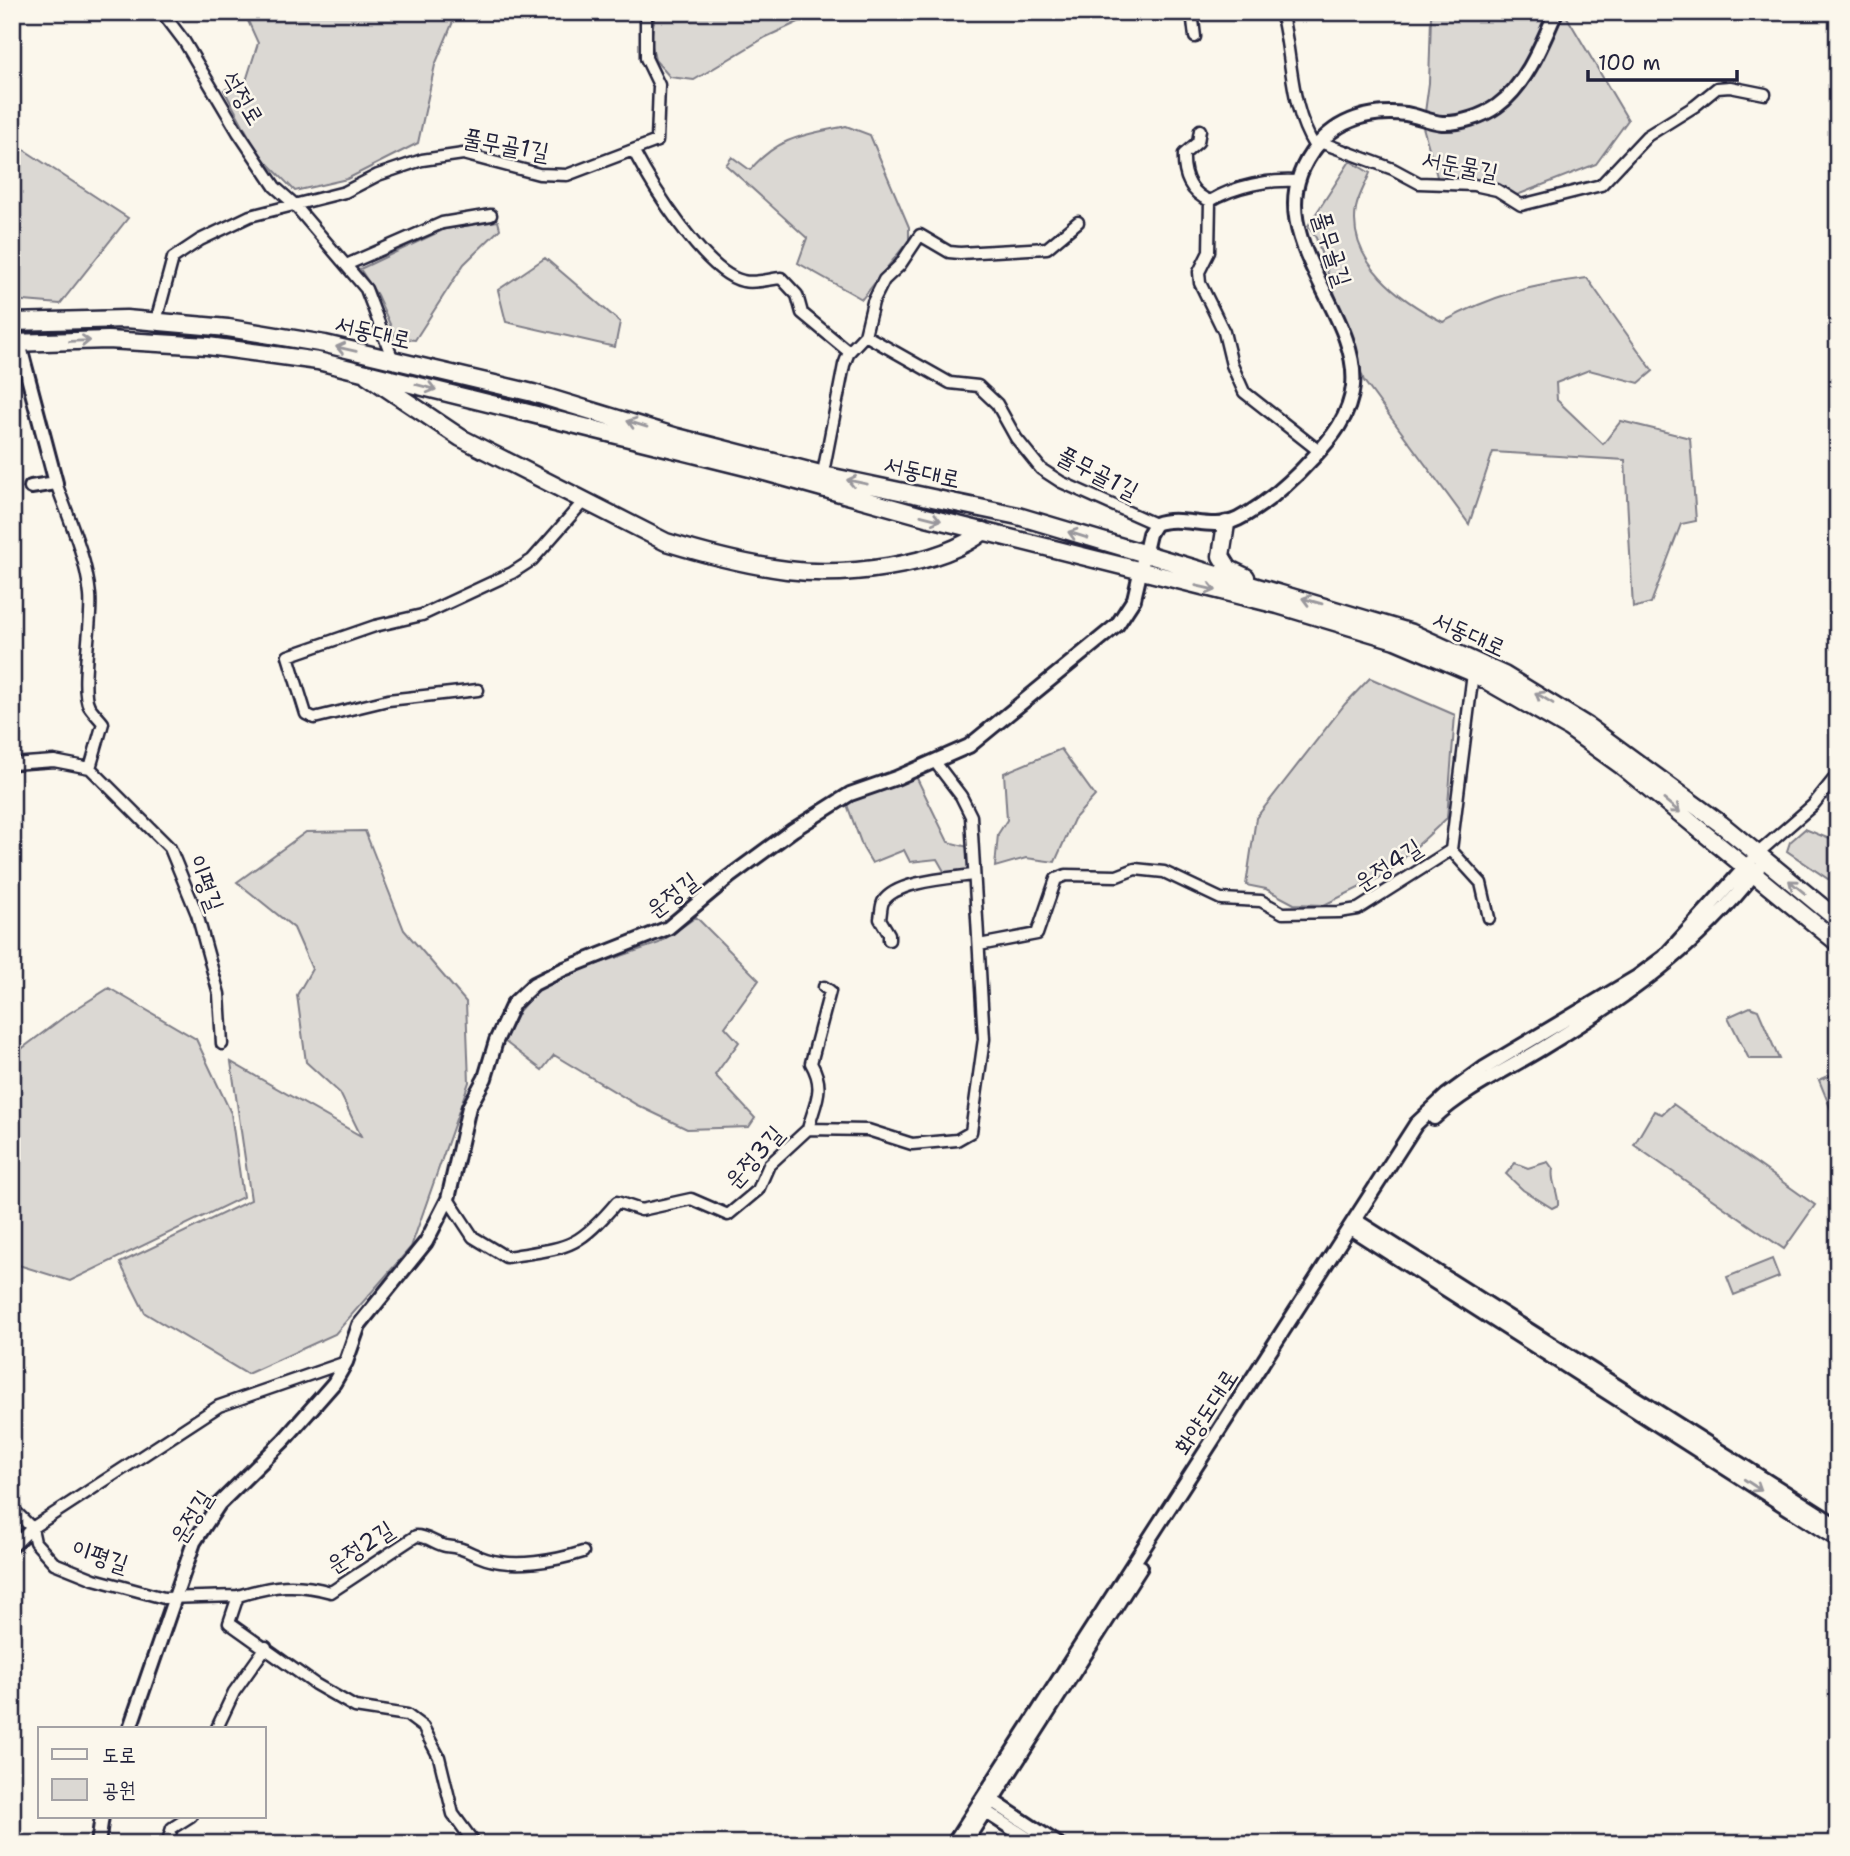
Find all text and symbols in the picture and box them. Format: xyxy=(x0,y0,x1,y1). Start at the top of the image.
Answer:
scale bar xyxy=(1588,38,1736,82)
text: 100 m xyxy=(1598,49,1661,77)
street label: 석정로 xyxy=(214,65,272,131)
street label: 풀무골1길 xyxy=(460,122,552,168)
street label: 서둔물길 xyxy=(1419,143,1501,189)
street label: 풀무골길 xyxy=(1305,207,1359,291)
street label: 서동대로 xyxy=(332,308,414,356)
one-way arrow xyxy=(69,335,92,348)
one-way arrow xyxy=(335,341,358,355)
one-way arrow xyxy=(414,381,437,394)
one-way arrow xyxy=(626,417,648,430)
street label: 풀무골1길 xyxy=(1052,439,1144,507)
street label: 서동대로 xyxy=(881,448,963,496)
one-way arrow xyxy=(846,474,869,488)
one-way arrow xyxy=(919,512,942,525)
one-way arrow xyxy=(1067,528,1089,541)
one-way arrow xyxy=(1194,582,1216,595)
one-way arrow xyxy=(1302,594,1324,607)
street label: 서동대로 xyxy=(1427,604,1511,664)
one-way arrow xyxy=(1535,690,1555,704)
one-way arrow xyxy=(1662,799,1680,814)
street label: 운정4길 xyxy=(1348,831,1428,899)
street label: 이평길 xyxy=(181,850,231,916)
street label: 운정길 xyxy=(639,865,705,925)
one-way arrow xyxy=(1789,879,1807,895)
street label: 운정3길 xyxy=(717,1119,791,1195)
street label: 화양도대로 xyxy=(1166,1363,1246,1461)
one-way arrow xyxy=(1743,1478,1762,1493)
street label: 운정길 xyxy=(162,1484,220,1550)
street label: 운정2길 xyxy=(320,1513,400,1581)
street label: 이평길 xyxy=(68,1532,132,1580)
legend xyxy=(38,1727,266,1818)
text: 도로 xyxy=(102,1741,136,1769)
text: 공원 xyxy=(102,1776,136,1804)

